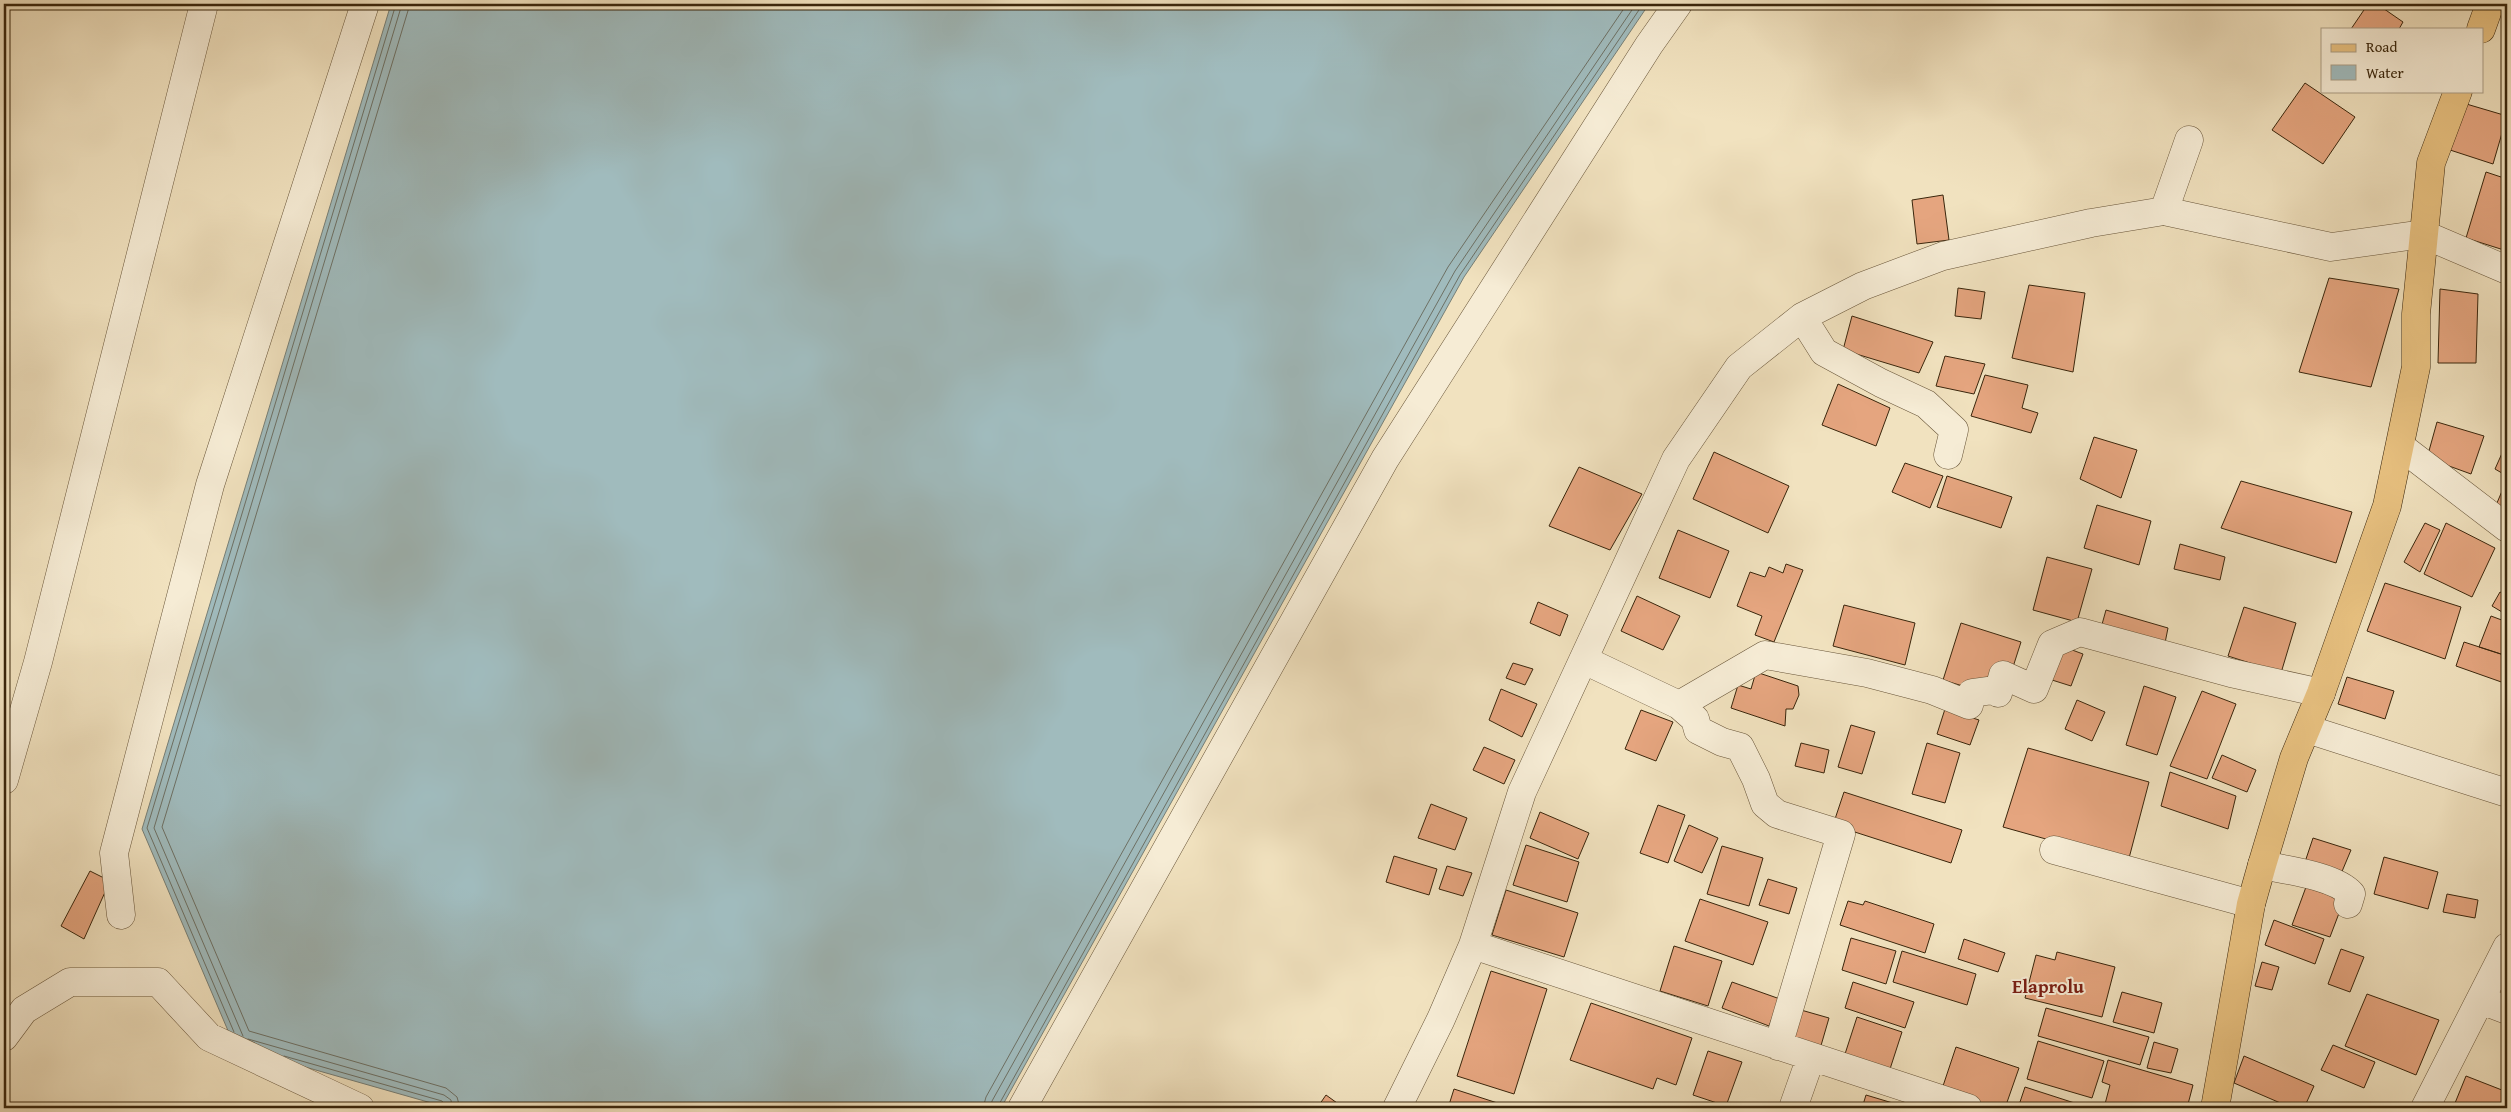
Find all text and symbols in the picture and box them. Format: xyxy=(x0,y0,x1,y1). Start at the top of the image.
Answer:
legend xyxy=(2321,28,2484,92)
text: Road xyxy=(2366,36,2397,57)
text: Water xyxy=(2366,62,2404,83)
district label: Elaprolu xyxy=(2012,972,2084,1000)

